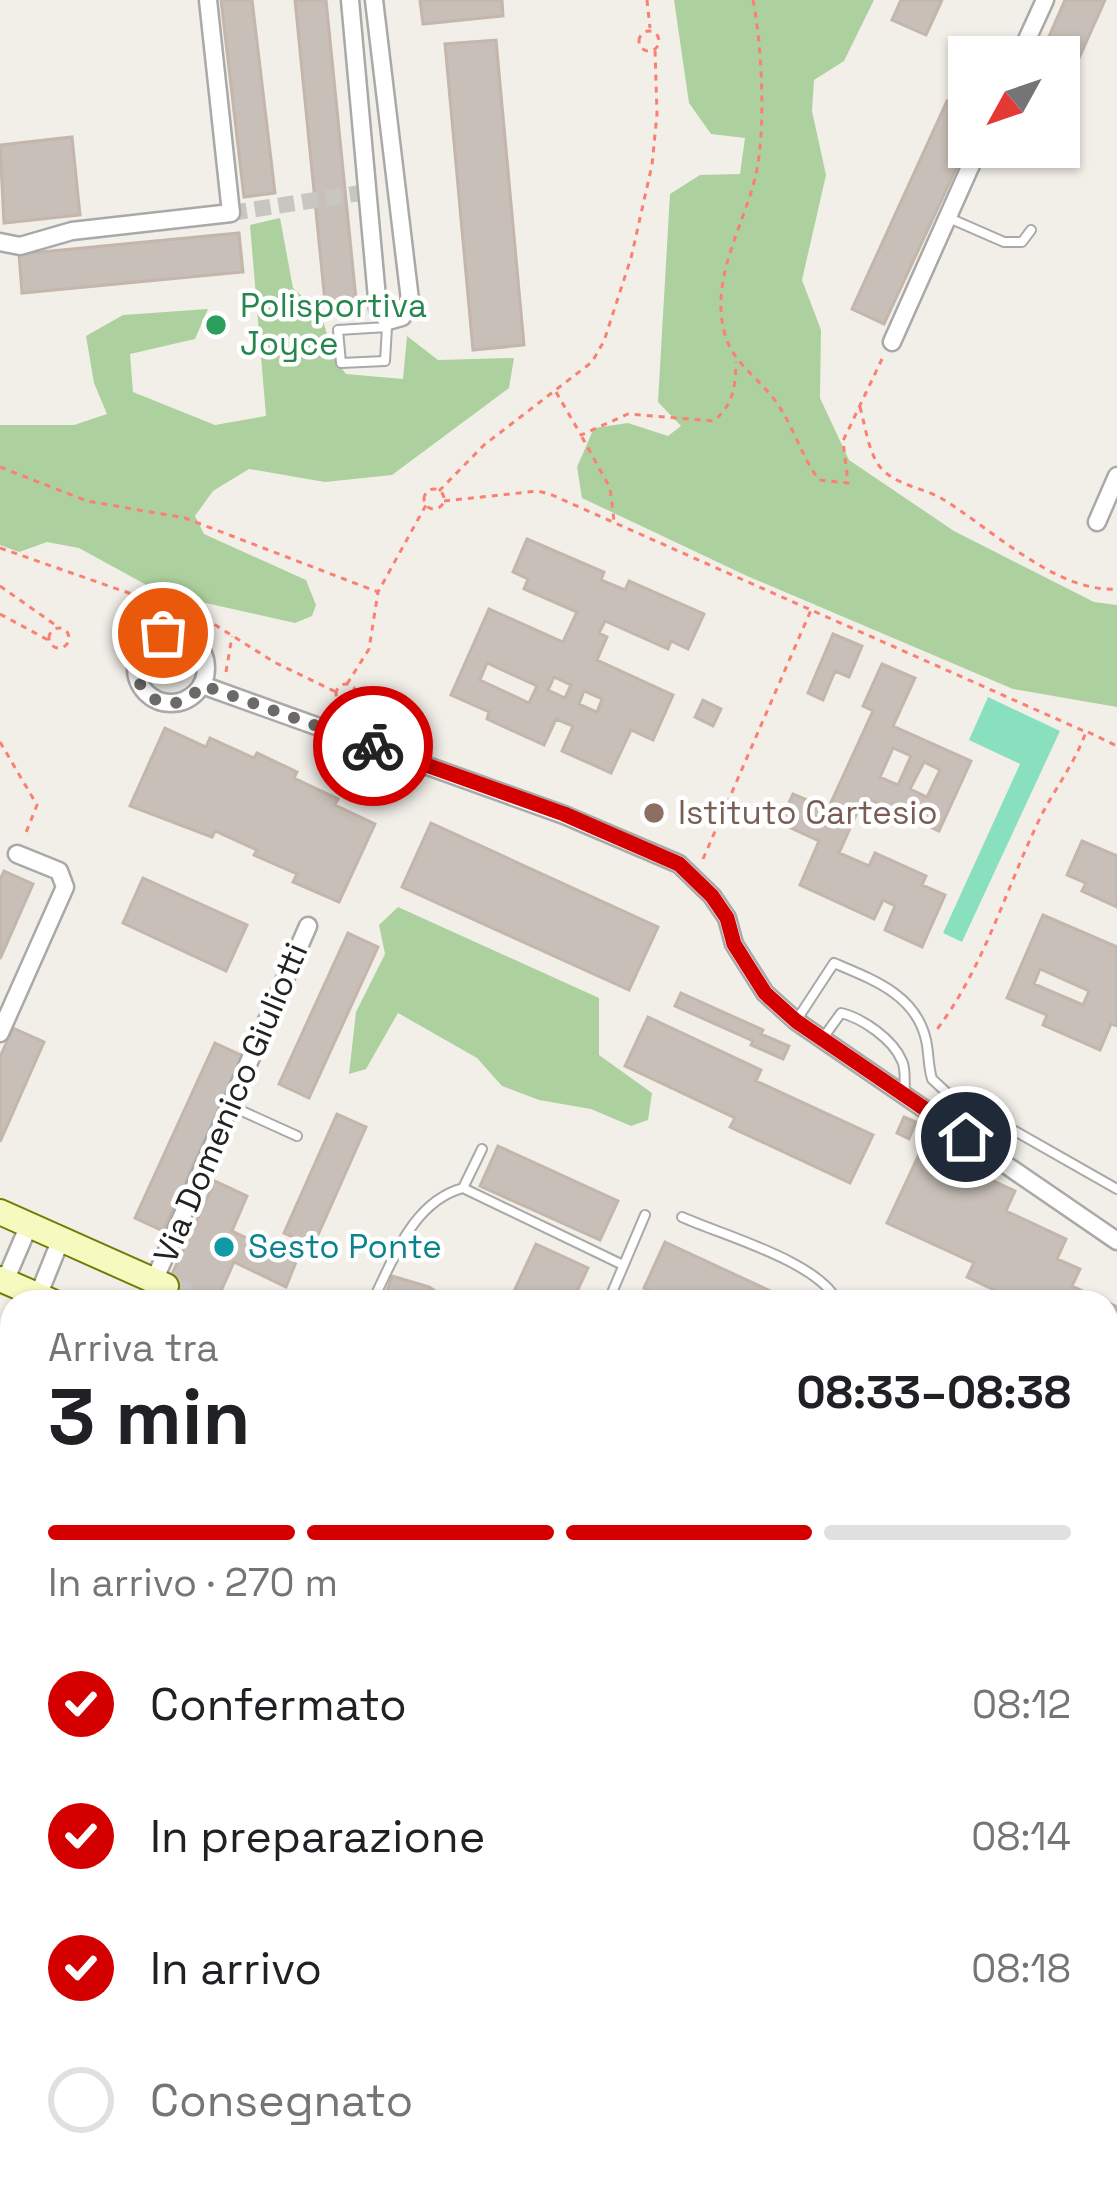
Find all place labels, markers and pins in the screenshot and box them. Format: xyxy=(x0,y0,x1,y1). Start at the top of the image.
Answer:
place label: Polisportiva Joyce xyxy=(240,285,427,365)
marker: Polisportiva Joyce xyxy=(203,312,229,338)
pin xyxy=(112,582,214,684)
place label: Istituto Cartesio xyxy=(678,792,938,834)
marker: Istituto Cartesio xyxy=(641,800,667,826)
pin xyxy=(915,1086,1017,1188)
place label: Sesto Ponte xyxy=(248,1226,442,1268)
marker: Sesto Ponte xyxy=(211,1234,237,1260)

